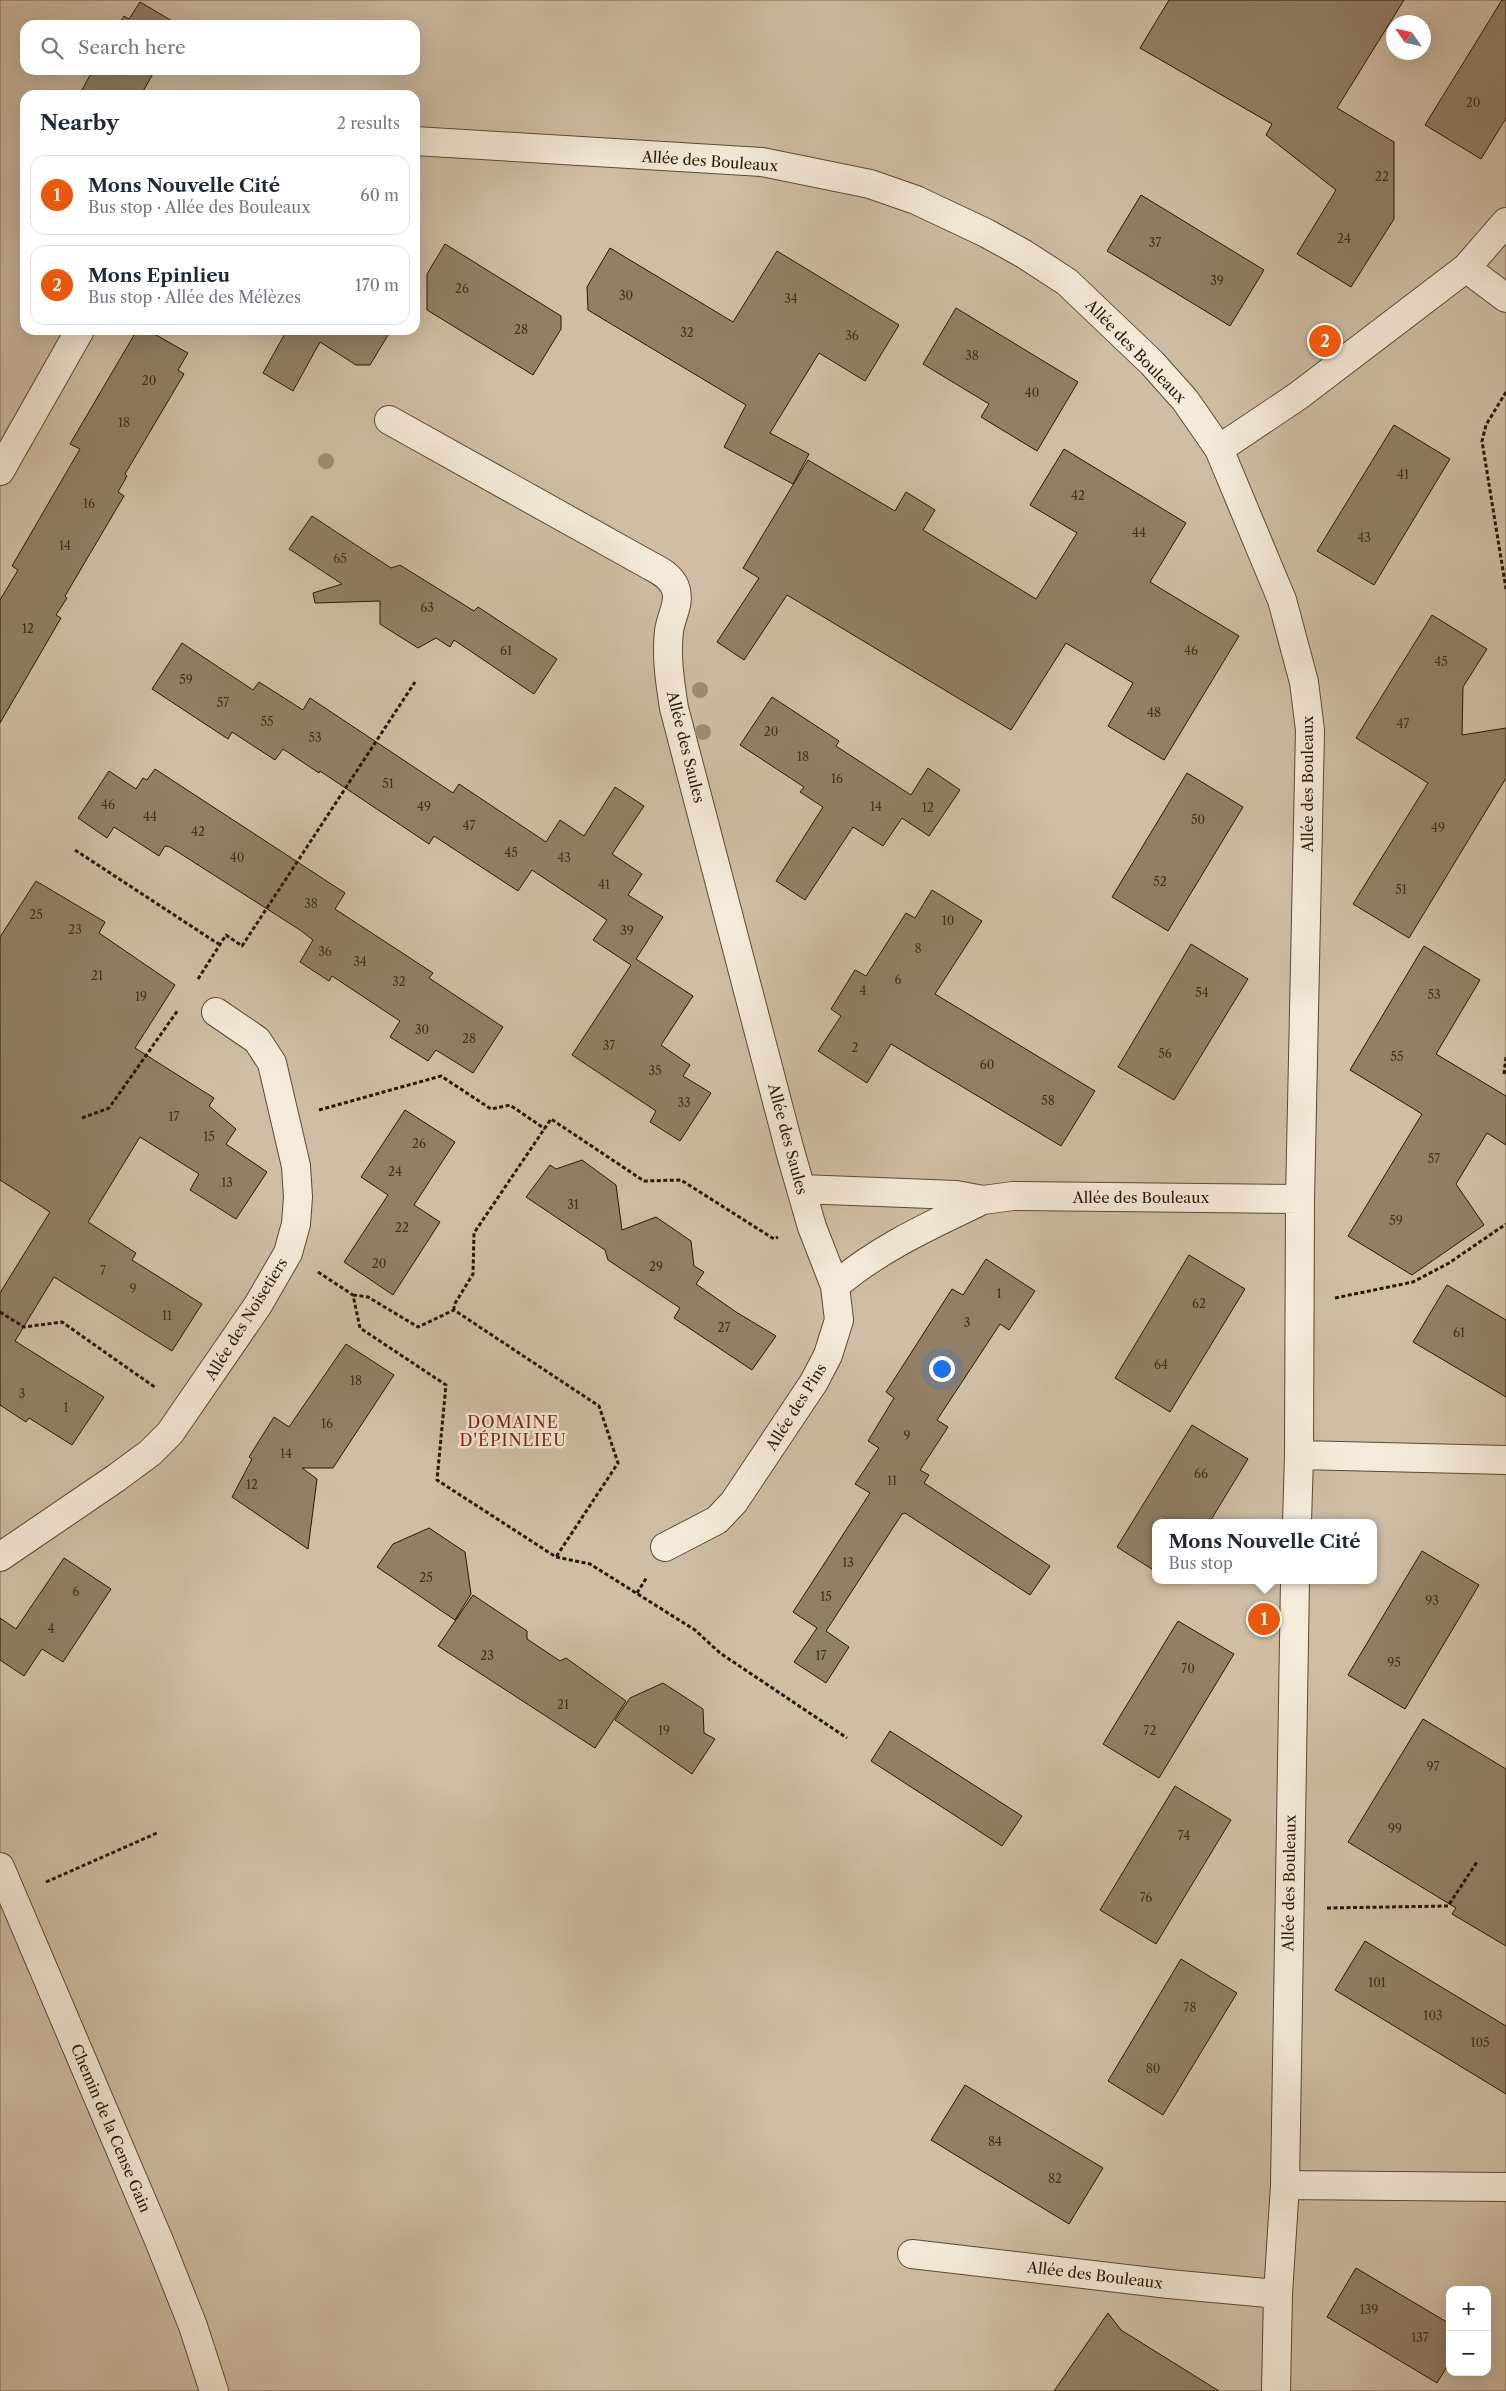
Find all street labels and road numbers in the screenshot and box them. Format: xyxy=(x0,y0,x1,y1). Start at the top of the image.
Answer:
street label: Allée des Bouleaux xyxy=(640,147,779,175)
street label: Allée des Bouleaux xyxy=(1081,295,1190,407)
street label: Allée des Saules xyxy=(663,688,709,805)
street label: Allée des Bouleaux xyxy=(1298,715,1317,853)
street label: Allée des Saules xyxy=(764,1080,812,1197)
street label: Allée des Bouleaux xyxy=(1072,1188,1210,1207)
street label: Allée des Noisetiers xyxy=(200,1254,291,1385)
street label: Allée des Pins xyxy=(761,1360,830,1455)
street label: Allée des Bouleaux xyxy=(1278,1814,1300,1952)
street label: Chemin de la Cense Gain xyxy=(67,2041,155,2216)
street label: Allée des Bouleaux xyxy=(1025,2257,1164,2293)

